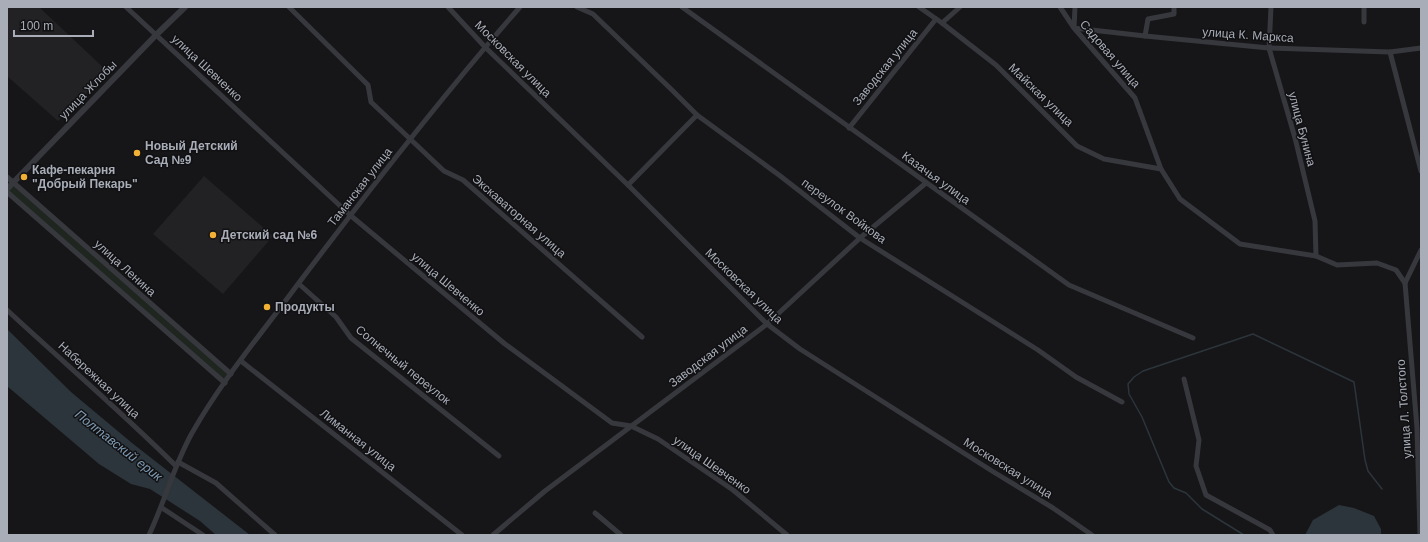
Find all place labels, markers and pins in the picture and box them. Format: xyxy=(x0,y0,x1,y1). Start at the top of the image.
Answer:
place label: Новый Детский Сад №9 xyxy=(145,139,238,167)
marker: Новый Детский Сад №9 xyxy=(132,148,142,158)
place label: Кафе-пекарня "Добрый Пекарь" xyxy=(32,163,138,191)
marker: Кафе-пекарня "Добрый Пекарь" xyxy=(19,172,29,182)
place label: Детский сад №6 xyxy=(221,228,318,242)
marker: Детский сад №6 xyxy=(208,230,218,240)
place label: Продукты xyxy=(275,300,335,314)
marker: Продукты xyxy=(262,302,272,312)

